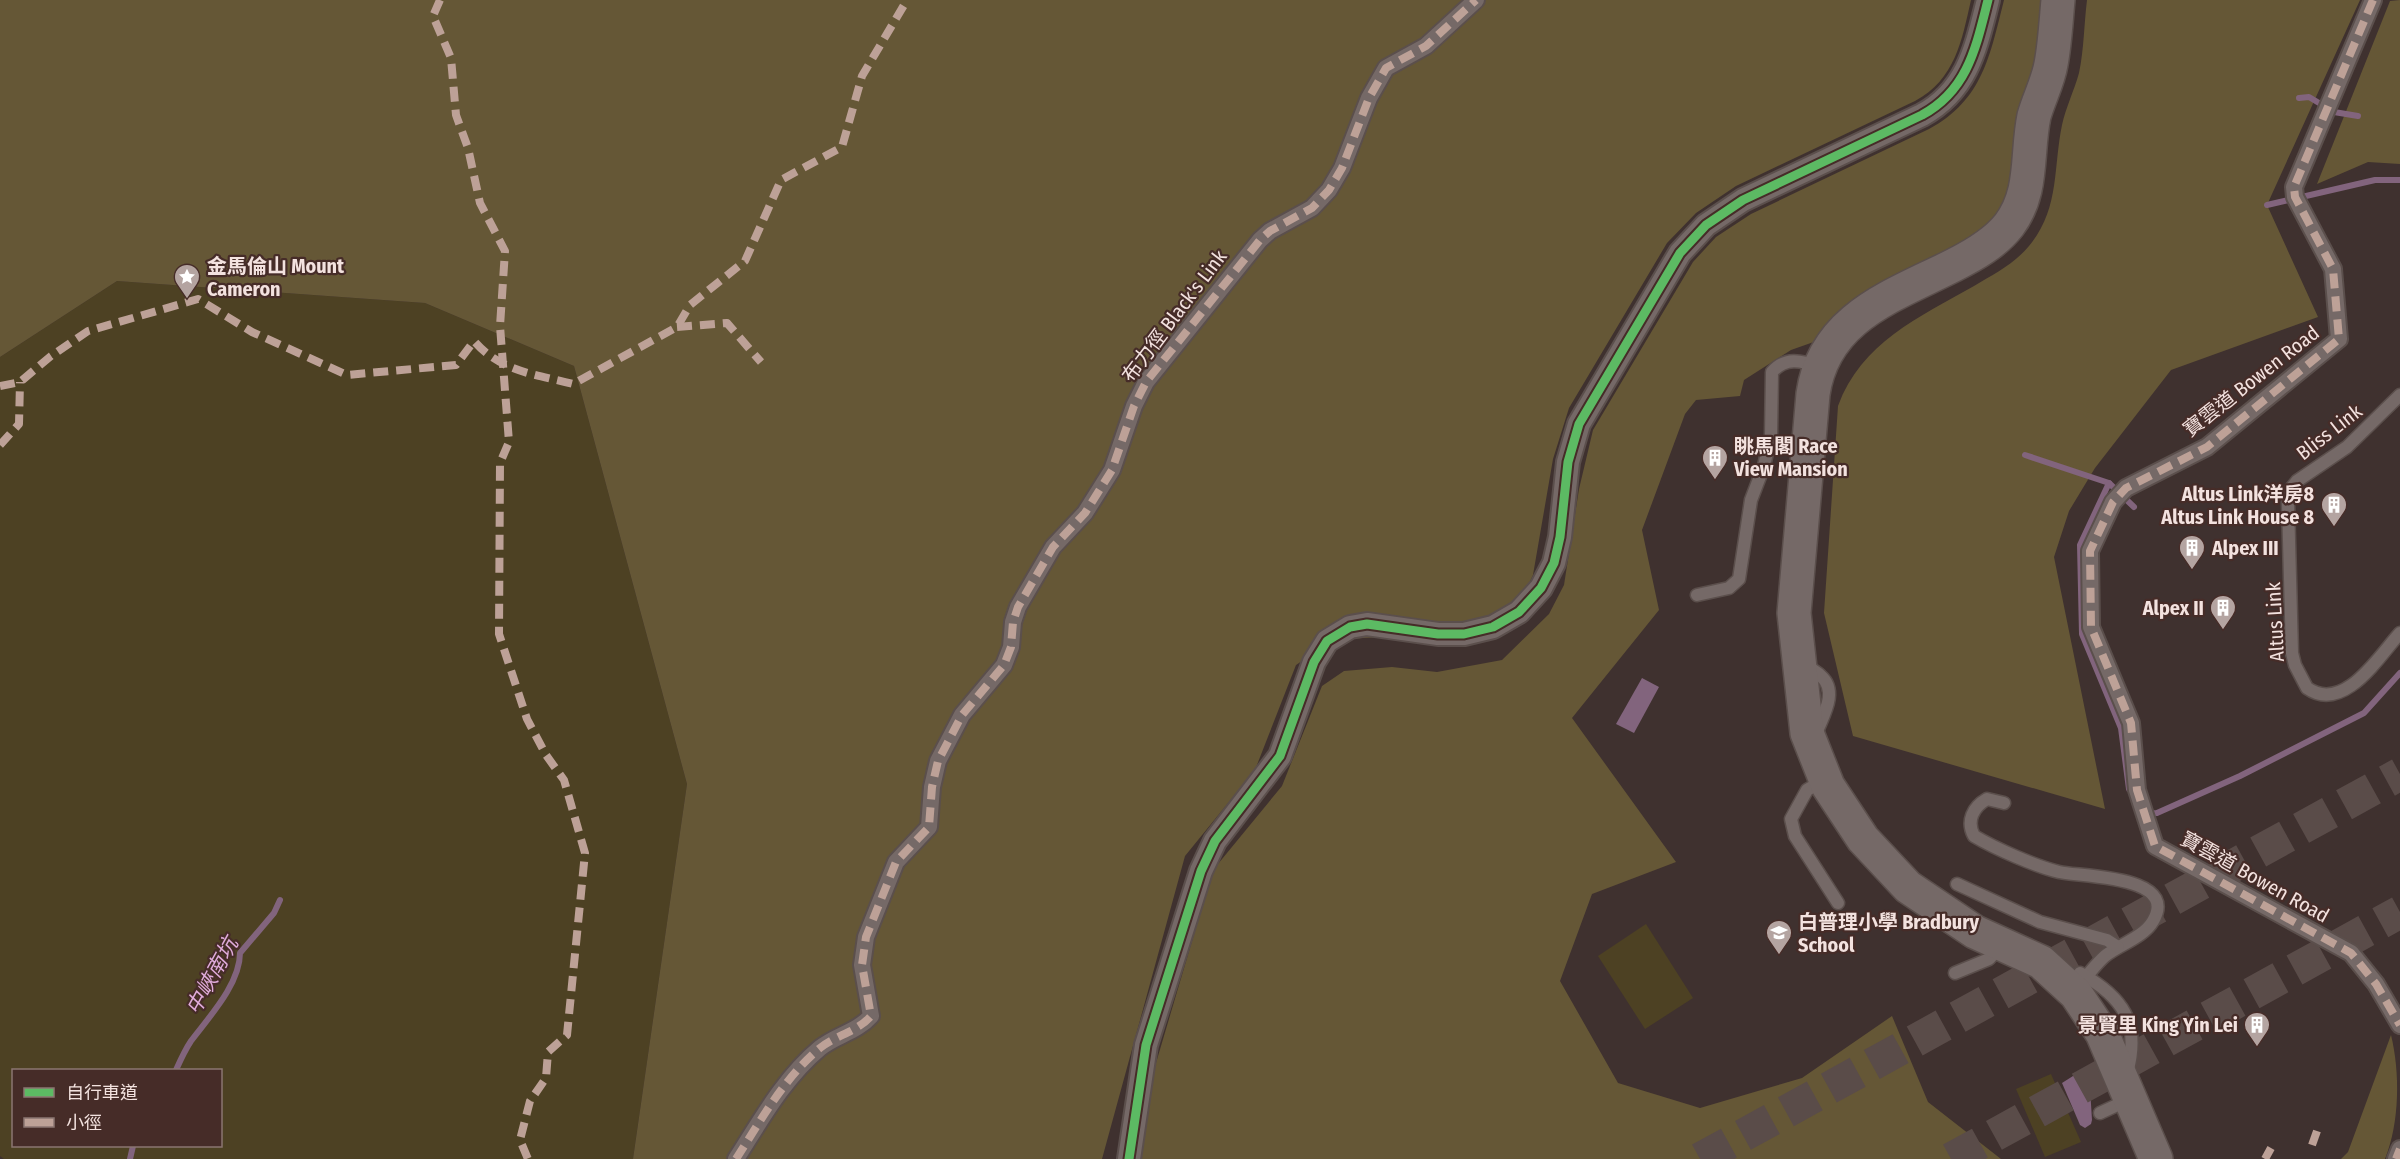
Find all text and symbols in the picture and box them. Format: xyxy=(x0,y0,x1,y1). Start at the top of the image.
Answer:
street label: 布力徑 Black's Link xyxy=(1116,245,1232,387)
place label: 金馬倫山 Mount Cameron xyxy=(207,254,345,301)
place icon: 金馬倫山 Mount Cameron xyxy=(172,262,202,300)
street label: 寶雲道 Bowen Road xyxy=(2178,320,2324,442)
street label: Bliss Link xyxy=(2291,399,2367,465)
place label: 眺馬閣 Race View Mansion xyxy=(1733,434,1848,481)
building icon: 眺馬閣 Race View Mansion xyxy=(1700,443,1730,481)
place label: Altus Link洋房8 Altus Link House 8 xyxy=(2160,482,2314,529)
building icon: Altus Link洋房8 Altus Link House 8 xyxy=(2319,490,2349,528)
building icon: Alpex III xyxy=(2177,533,2207,571)
place label: Alpex III xyxy=(2211,536,2279,560)
street label: Altus Link xyxy=(2261,581,2289,662)
building icon: Alpex II xyxy=(2208,593,2238,631)
place label: Alpex II xyxy=(2142,596,2204,620)
street label: 寶雲道 Bowen Road xyxy=(2177,826,2333,928)
place label: 白普理小學 Bradbury School xyxy=(1798,910,1979,957)
school or university icon: 白普理小學 Bradbury School xyxy=(1764,918,1794,956)
water label: 中峽南坑 xyxy=(180,930,245,1019)
building icon: 景賢里 King Yin Lei xyxy=(2242,1010,2272,1048)
place label: 景賢里 King Yin Lei xyxy=(2078,1013,2238,1037)
legend xyxy=(12,1069,222,1147)
text: 自行車道 xyxy=(66,1082,138,1104)
text: 小徑 xyxy=(66,1112,102,1134)

